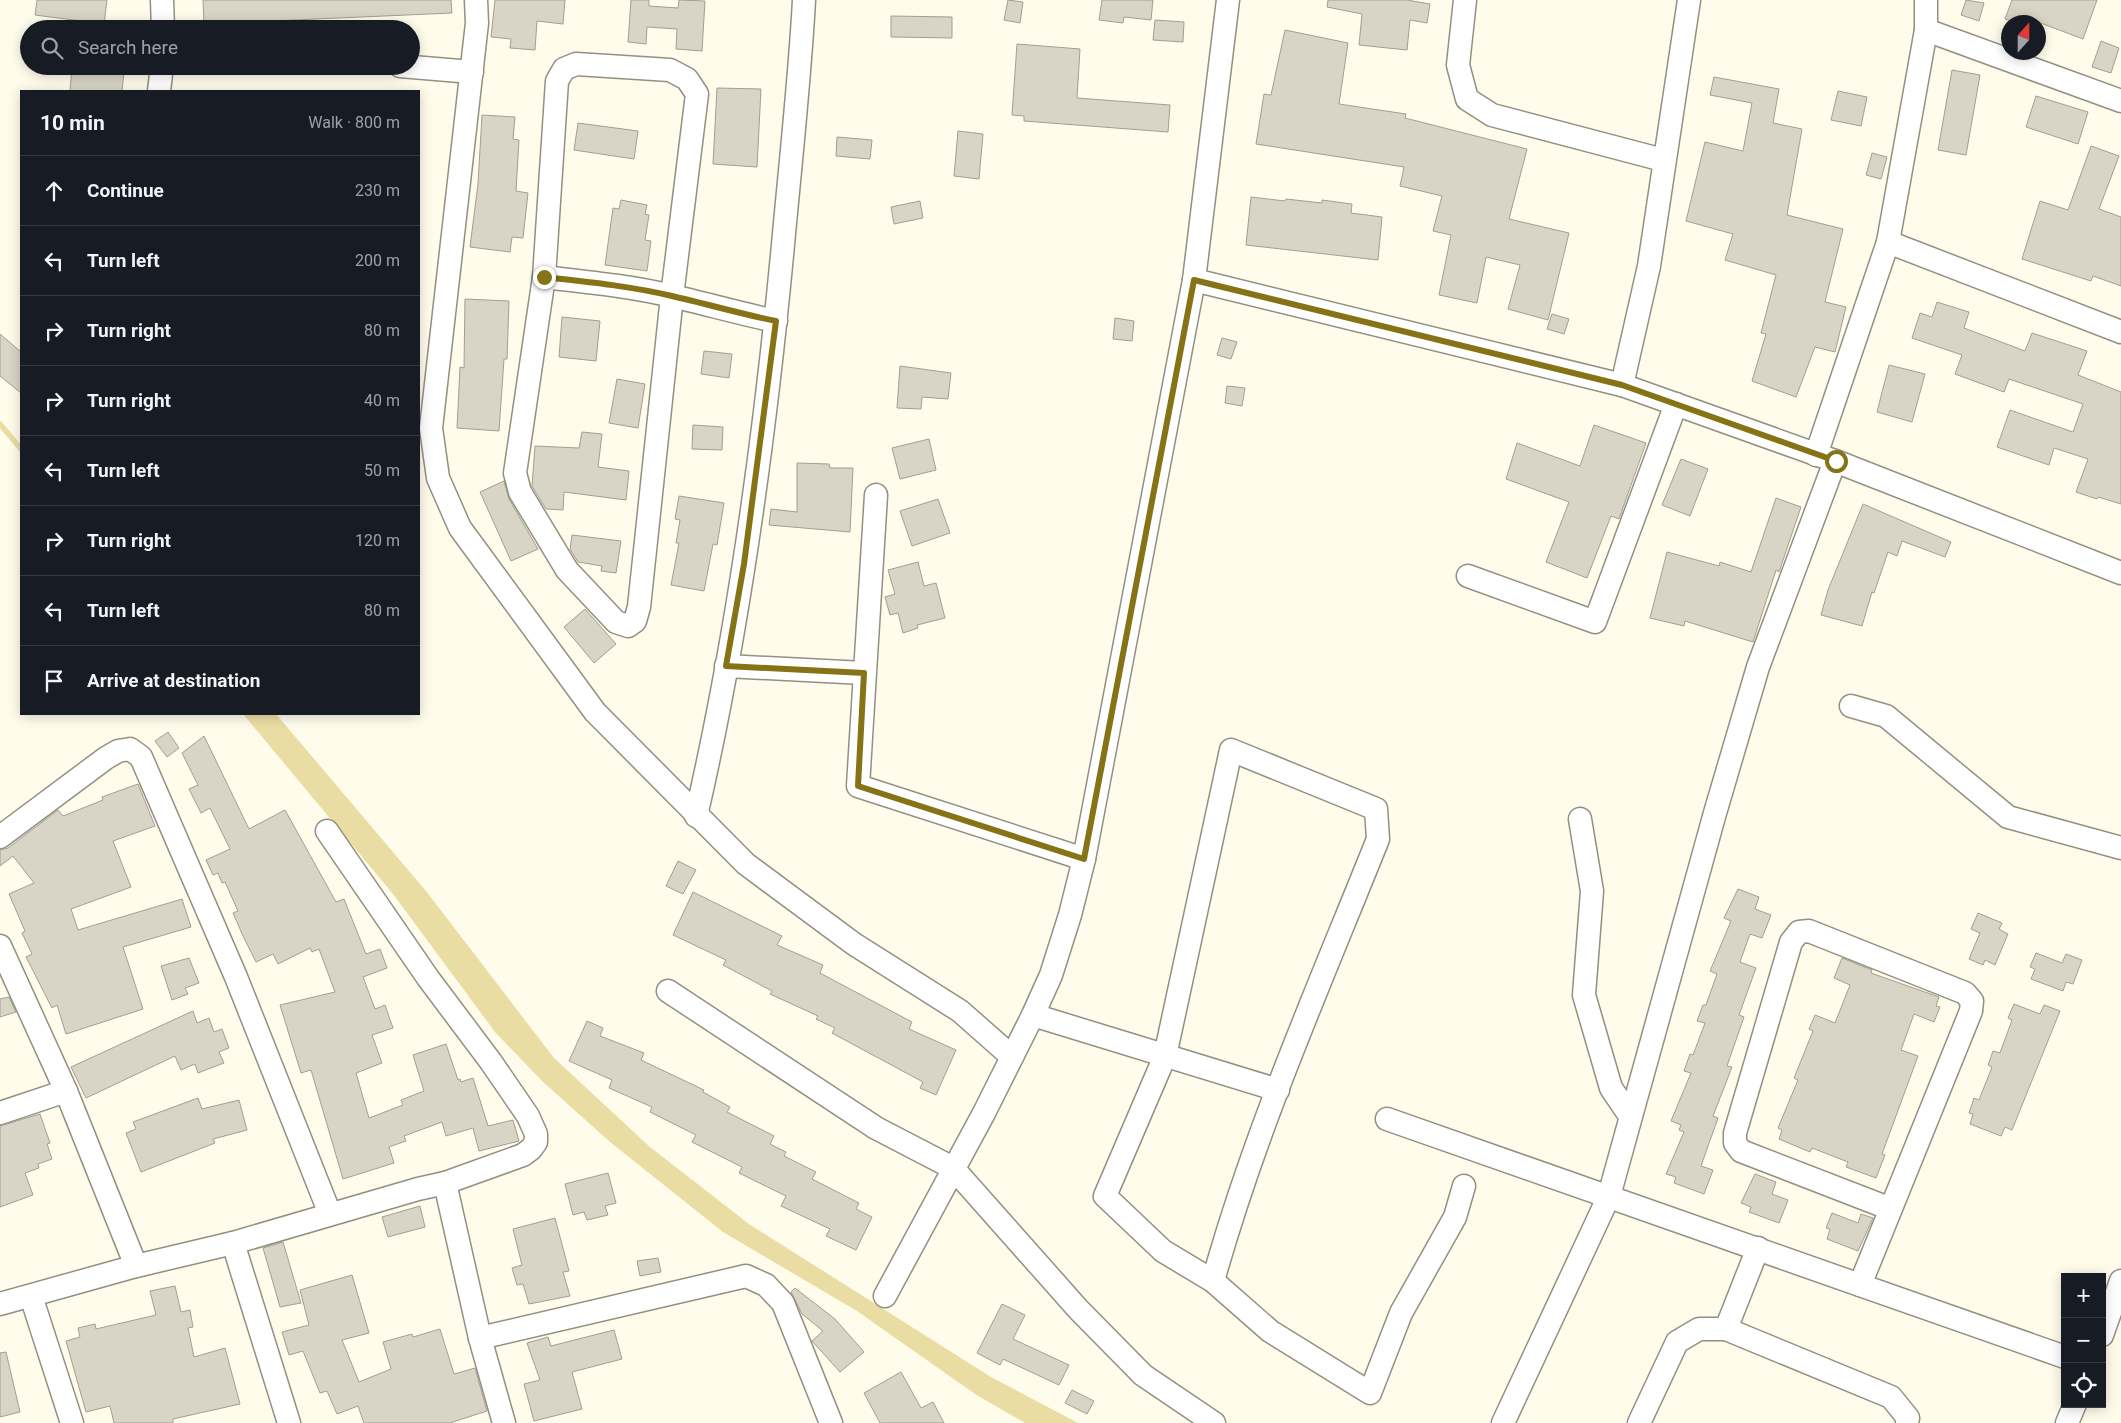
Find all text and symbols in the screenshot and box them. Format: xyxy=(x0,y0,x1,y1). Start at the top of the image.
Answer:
north arrow xyxy=(2001,15,2046,60)
search box xyxy=(20,20,420,75)
icon: search xyxy=(38,34,66,62)
text: Search here xyxy=(78,36,178,59)
text: 10 min xyxy=(40,111,105,135)
text: Walk · 800 m xyxy=(308,113,400,132)
icon: ahead xyxy=(40,177,68,205)
text: Continue xyxy=(87,179,164,202)
text: 230 m xyxy=(355,181,400,200)
icon: left xyxy=(40,247,68,275)
text: Turn left xyxy=(87,249,160,272)
text: 200 m xyxy=(355,251,400,270)
route end xyxy=(533,266,556,289)
icon: right xyxy=(40,317,68,345)
text: Turn right xyxy=(87,319,171,342)
text: 80 m xyxy=(364,321,400,340)
icon: right xyxy=(40,387,68,415)
text: Turn right xyxy=(87,389,171,412)
text: 40 m xyxy=(364,391,400,410)
route start xyxy=(1825,450,1848,473)
icon: left xyxy=(40,457,68,485)
text: Turn left xyxy=(87,459,160,482)
text: 50 m xyxy=(364,461,400,480)
icon: right xyxy=(40,527,68,555)
text: Turn right xyxy=(87,529,171,552)
text: 120 m xyxy=(355,531,400,550)
icon: left xyxy=(40,597,68,625)
text: Turn left xyxy=(87,599,160,622)
text: 80 m xyxy=(364,601,400,620)
icon: arrive xyxy=(40,667,68,695)
text: Arrive at destination xyxy=(87,669,260,692)
map controls xyxy=(2061,1273,2106,1408)
button: + xyxy=(2061,1273,2106,1318)
button: − xyxy=(2061,1318,2106,1363)
button: locate xyxy=(2061,1363,2106,1408)

